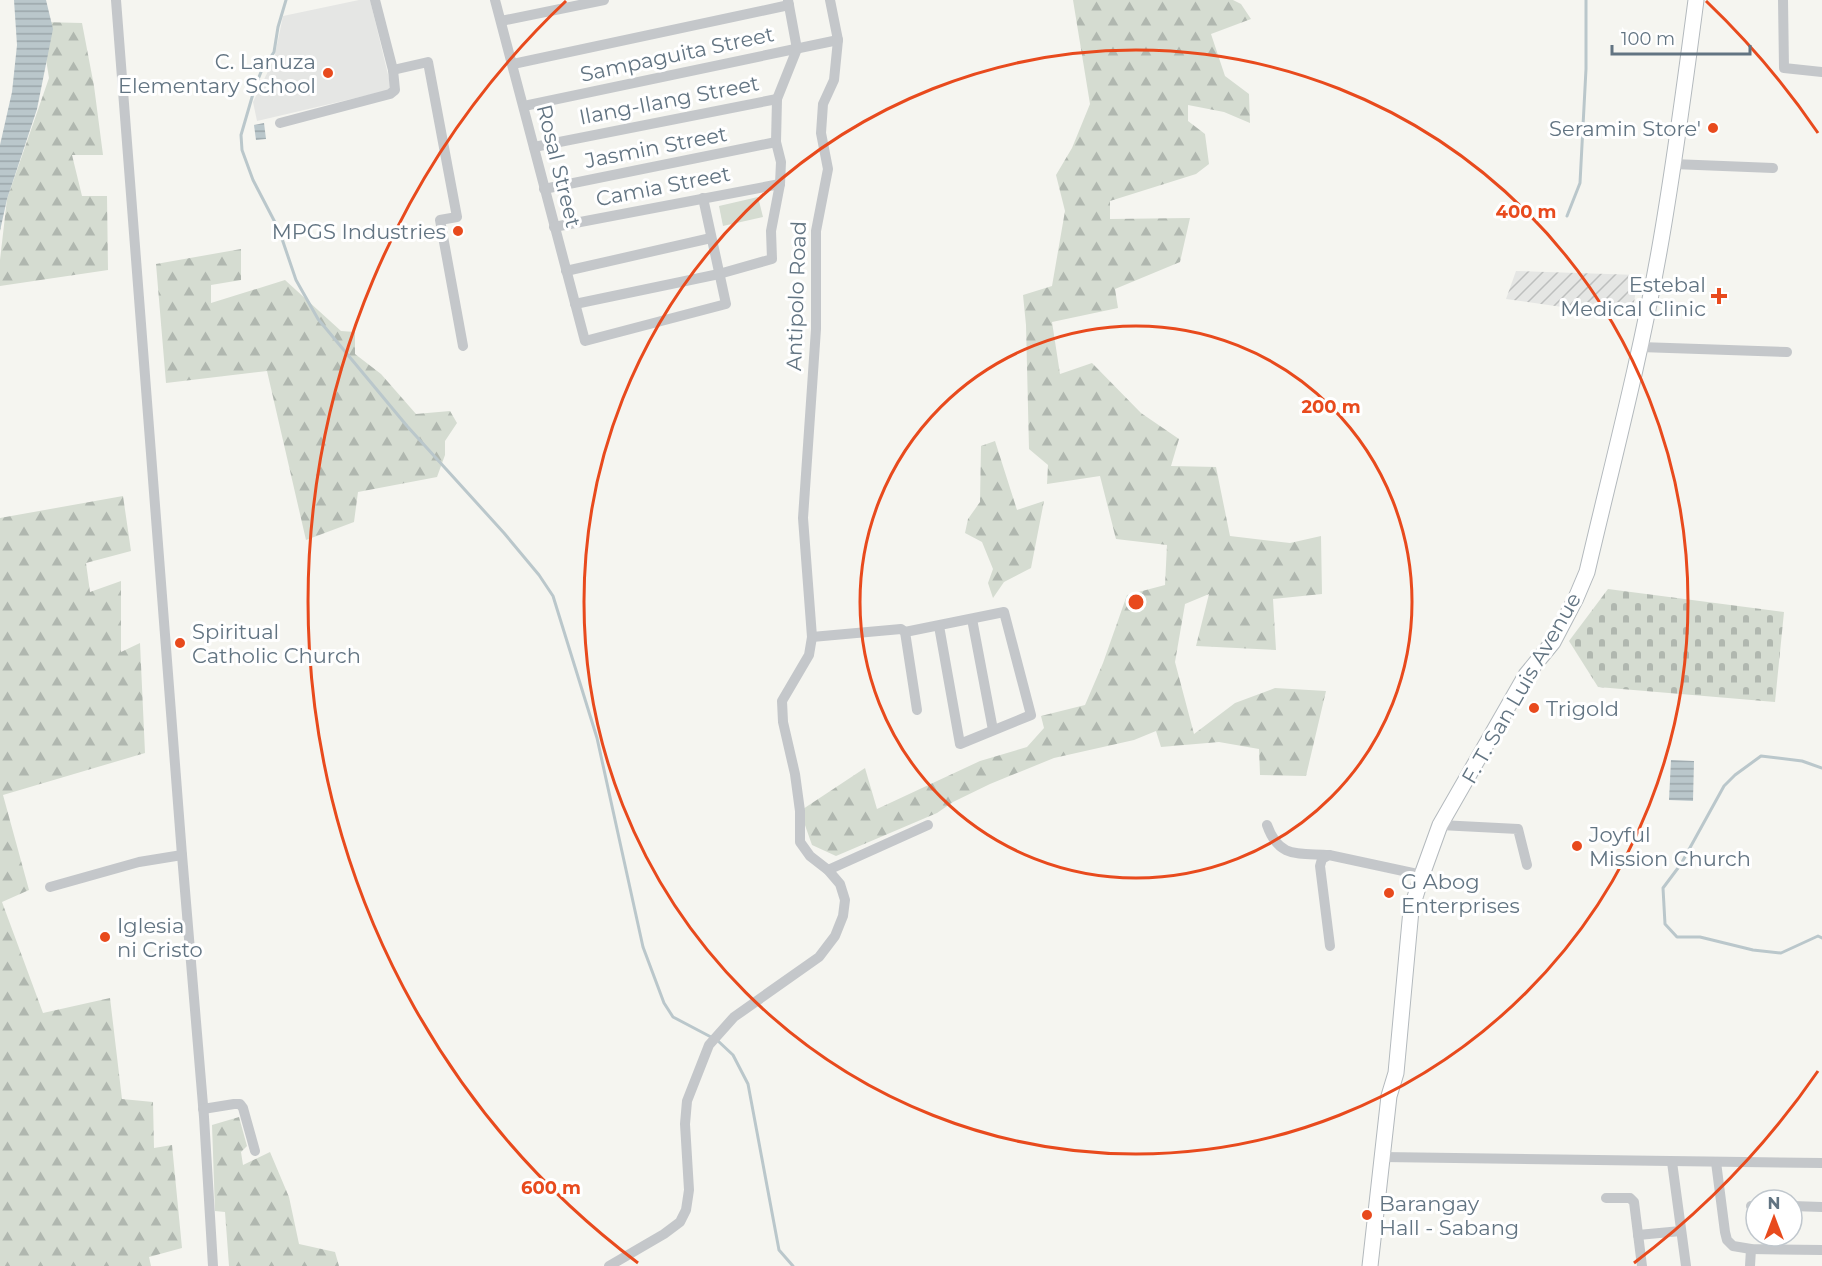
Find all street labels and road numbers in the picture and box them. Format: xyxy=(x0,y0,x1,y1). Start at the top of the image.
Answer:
street label: Sampaguita Street xyxy=(578,21,776,87)
street label: Ilang-Ilang Street xyxy=(577,70,761,130)
street label: Rosal Street xyxy=(532,102,586,230)
street label: Jasmin Street xyxy=(582,121,729,173)
street label: Camia Street xyxy=(594,161,732,211)
street label: Antipolo Road xyxy=(781,221,811,371)
street label: F. T. San Luis Avenue xyxy=(1456,588,1586,788)

